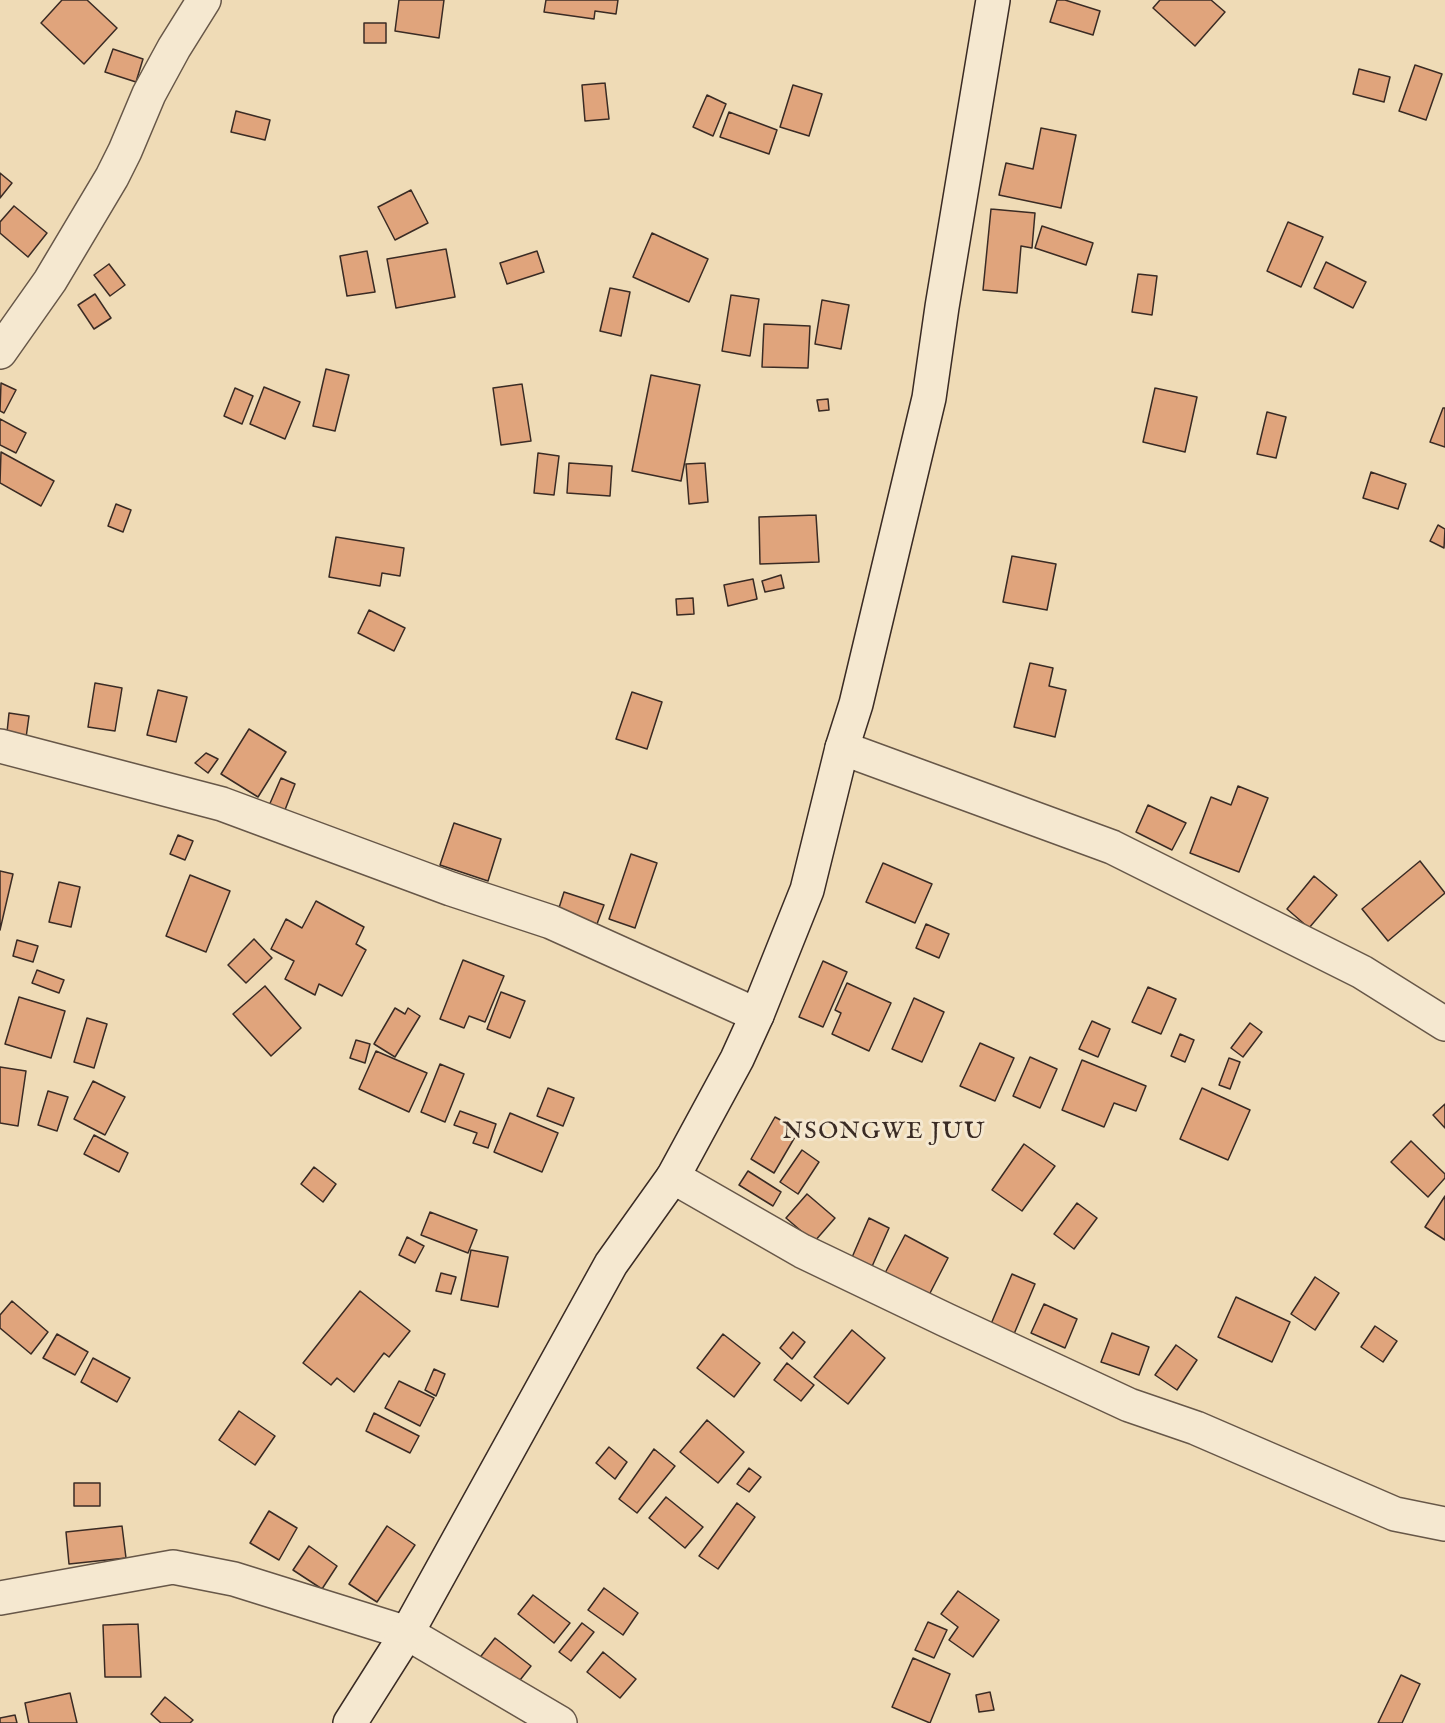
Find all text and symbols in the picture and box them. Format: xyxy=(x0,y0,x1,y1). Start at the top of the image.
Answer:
district label: NSONGWE JUU xyxy=(782,1119,986,1147)

